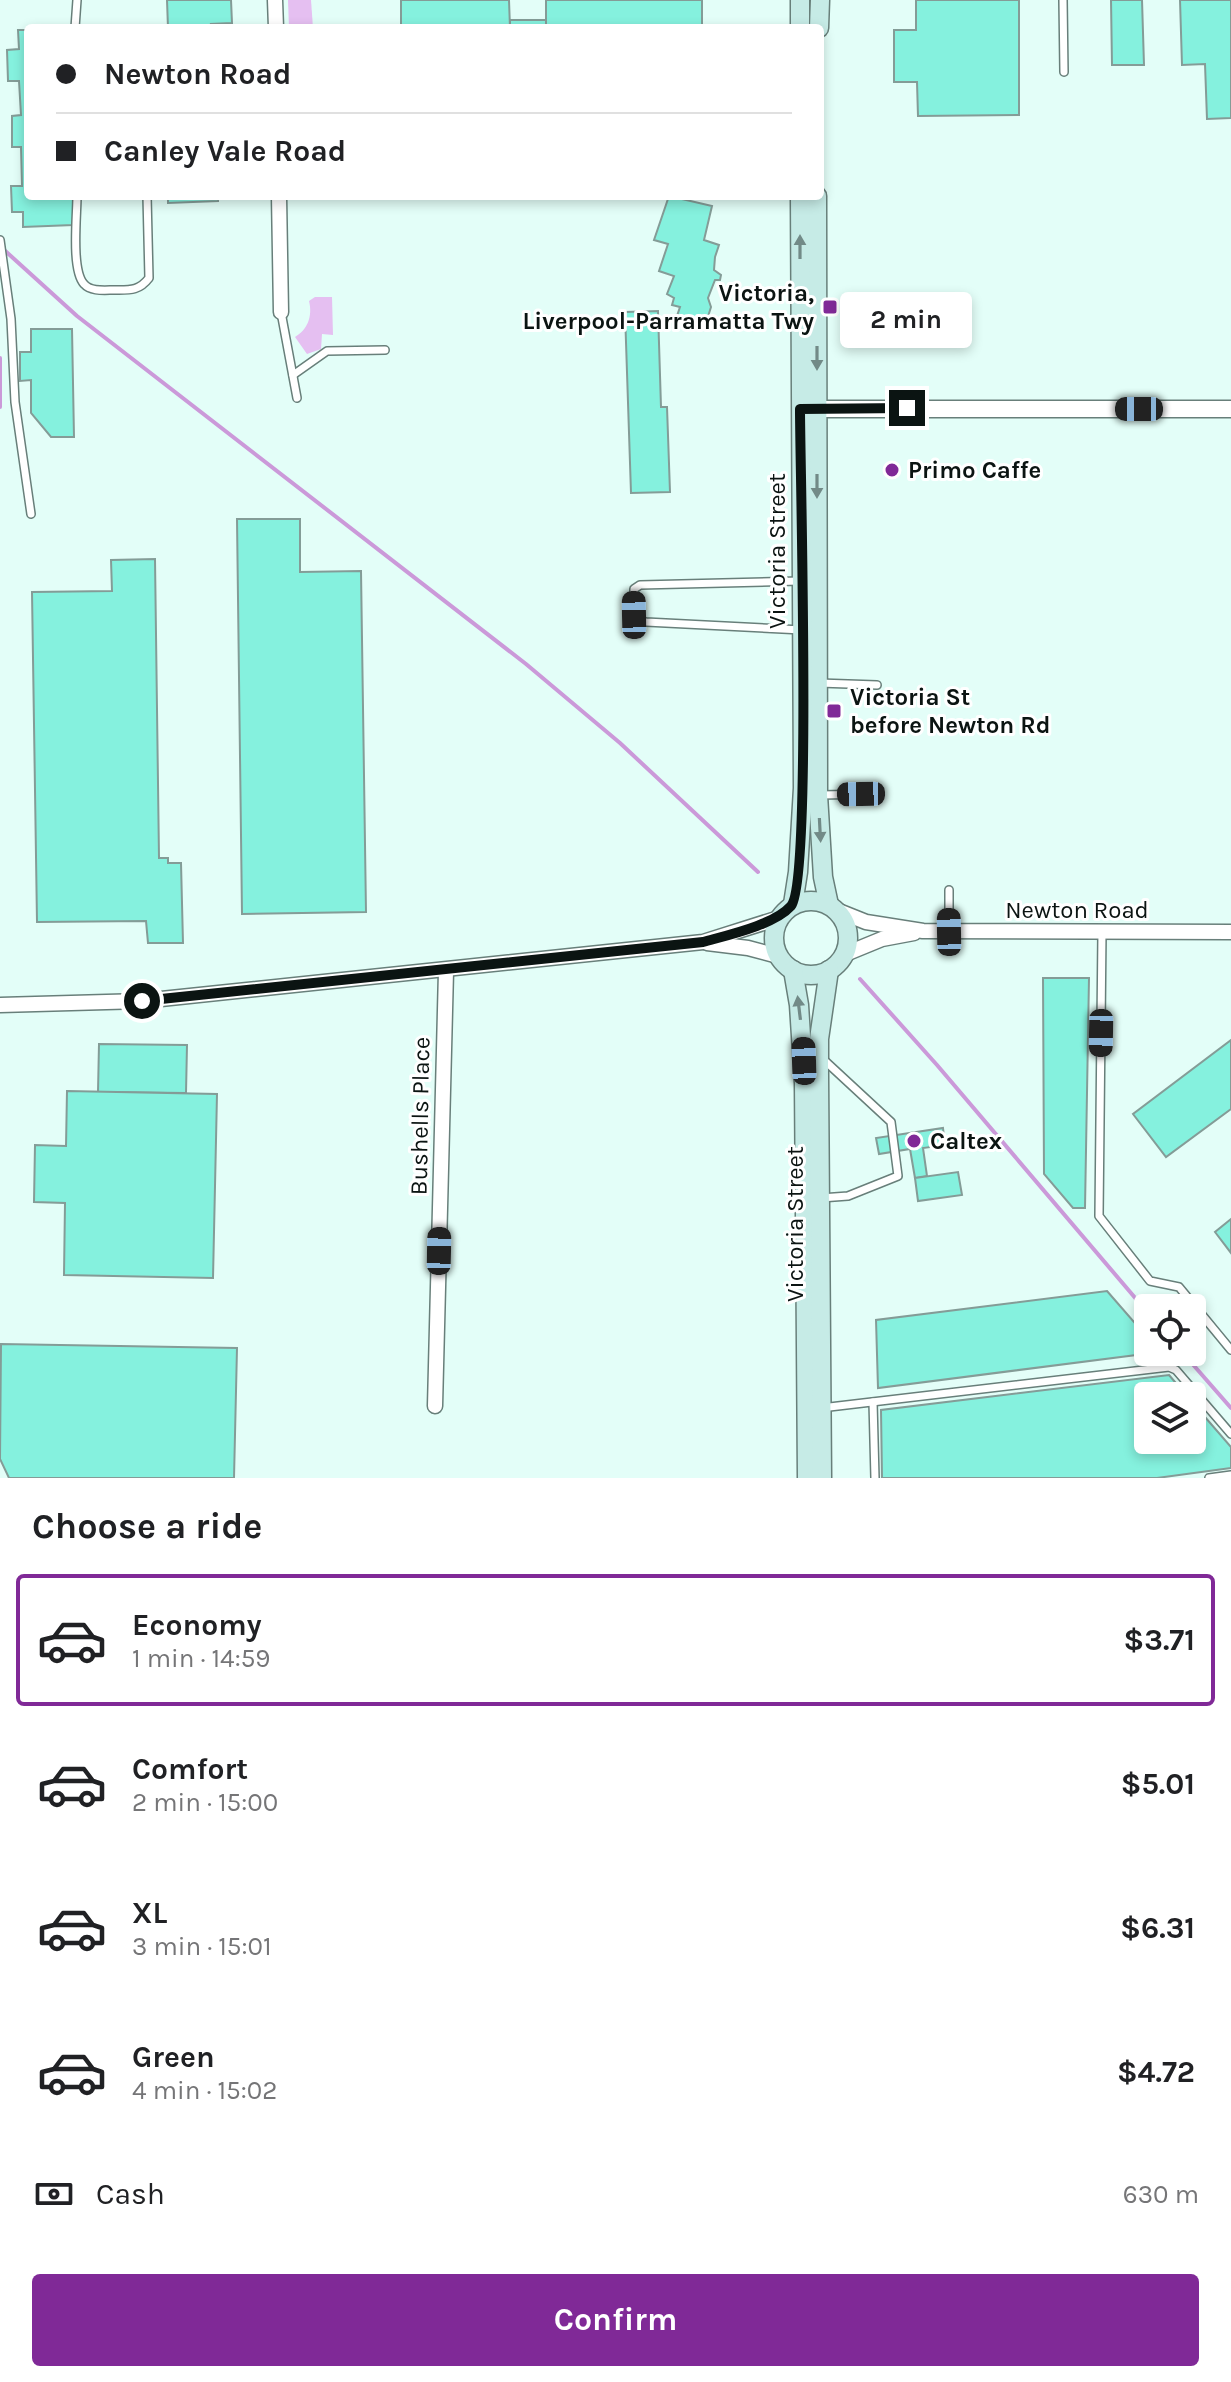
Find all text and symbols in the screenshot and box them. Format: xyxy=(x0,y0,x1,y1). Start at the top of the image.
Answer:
text: Newton Road xyxy=(104,56,292,92)
text: Canley Vale Road xyxy=(104,133,346,169)
one-way arrow xyxy=(794,234,806,259)
place label: Victoria, Liverpool-Parramatta Twy xyxy=(523,279,814,335)
callout: 2 min xyxy=(841,292,973,348)
marker: Victoria, Liverpool-Parramatta Twy xyxy=(821,298,839,316)
text: 2 min xyxy=(870,304,942,335)
one-way arrow xyxy=(811,346,823,371)
route end xyxy=(889,390,925,426)
car xyxy=(1115,397,1163,421)
place label: Primo Caffe xyxy=(908,456,1041,484)
marker: Primo Caffe xyxy=(883,461,901,479)
street label: Victoria Street xyxy=(763,473,791,629)
one-way arrow xyxy=(811,474,823,499)
car xyxy=(622,591,646,639)
place label: Victoria St before Newton Rd xyxy=(850,683,1050,739)
marker: Victoria St before Newton Rd xyxy=(825,702,843,720)
car xyxy=(837,782,885,806)
one-way arrow xyxy=(813,818,826,843)
street label: Newton Road xyxy=(1005,896,1149,924)
car xyxy=(937,908,961,956)
route start xyxy=(124,983,160,1019)
one-way arrow xyxy=(792,995,805,1020)
car xyxy=(1089,1009,1113,1057)
street label: Bushells Place xyxy=(405,1036,435,1196)
car xyxy=(791,1037,817,1085)
place label: Caltex xyxy=(930,1127,1002,1155)
marker: Caltex xyxy=(905,1132,923,1150)
street label: Victoria Street xyxy=(781,1146,809,1302)
car xyxy=(427,1227,451,1275)
map controls xyxy=(1134,1294,1206,1454)
button: locate xyxy=(1134,1294,1206,1366)
button: layers xyxy=(1134,1382,1206,1454)
text: Choose a ride xyxy=(32,1505,262,1547)
icon: car xyxy=(36,1604,108,1676)
text: Economy xyxy=(132,1607,262,1643)
text: $3.71 xyxy=(1124,1622,1195,1658)
text: 1 min · 14:59 xyxy=(132,1643,270,1674)
icon: car xyxy=(36,1748,108,1820)
text: Comfort xyxy=(132,1751,248,1787)
text: $5.01 xyxy=(1121,1766,1195,1802)
text: 2 min · 15:00 xyxy=(132,1787,278,1818)
icon: car xyxy=(36,1892,108,1964)
text: XL xyxy=(132,1895,167,1931)
text: $6.31 xyxy=(1120,1910,1195,1946)
text: 3 min · 15:01 xyxy=(132,1931,272,1962)
icon: car xyxy=(36,2036,108,2108)
text: Green xyxy=(132,2039,215,2075)
text: $4.72 xyxy=(1117,2054,1195,2090)
text: 4 min · 15:02 xyxy=(132,2075,277,2106)
icon: cash xyxy=(32,2172,76,2216)
text: Cash xyxy=(96,2176,165,2212)
text: 630 m xyxy=(1123,2179,1199,2210)
button: Confirm xyxy=(32,2274,1199,2366)

